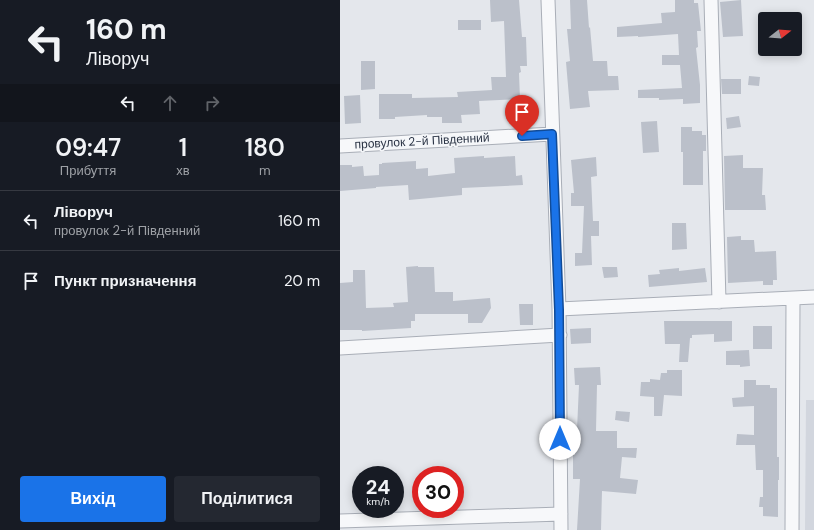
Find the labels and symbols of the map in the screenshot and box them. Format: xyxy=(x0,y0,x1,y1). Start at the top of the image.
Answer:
north arrow xyxy=(758,12,802,56)
pin xyxy=(505,95,539,136)
street label: провулок 2-й Південний xyxy=(354,129,490,153)
position arrow xyxy=(539,418,581,460)
speed limit sign: 30 xyxy=(412,466,464,518)

